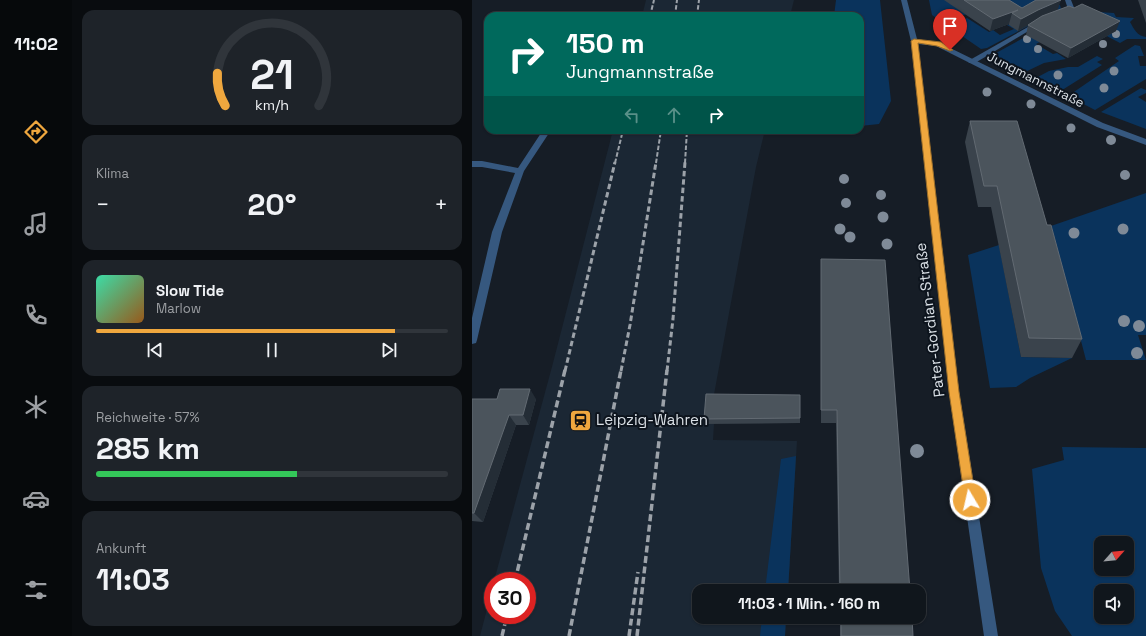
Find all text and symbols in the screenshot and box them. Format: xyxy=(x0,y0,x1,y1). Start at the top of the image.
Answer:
pin xyxy=(933,9,967,50)
icon: arrive xyxy=(939,15,961,37)
text: 150 m xyxy=(566,25,645,61)
icon: right xyxy=(500,28,552,80)
text: 11:02 xyxy=(14,32,58,55)
text: 21 xyxy=(250,47,294,100)
street label: Jungmannstraße xyxy=(984,48,1087,111)
text: Jungmannstraße xyxy=(566,60,714,83)
text: km/h xyxy=(255,95,289,113)
icon: left xyxy=(621,104,643,126)
icon: ahead xyxy=(663,104,685,126)
icon: right xyxy=(705,104,727,126)
icon: directions xyxy=(22,118,50,146)
text: Klima xyxy=(96,165,129,182)
text: 20° xyxy=(247,185,297,224)
text: − xyxy=(96,190,110,218)
text: + xyxy=(434,190,448,218)
icon: music xyxy=(22,210,50,238)
street label: Pater-Gordian-Straße xyxy=(911,242,948,398)
text: Slow Tide xyxy=(156,281,224,300)
text: Marlow xyxy=(156,300,201,317)
icon: phone xyxy=(22,301,50,329)
icon: previous xyxy=(144,339,166,361)
icon: pause xyxy=(261,339,283,361)
icon: next xyxy=(378,339,400,361)
icon: climate xyxy=(22,393,50,421)
station icon: Leipzig-Wahren xyxy=(568,407,594,433)
text: Reichweite · 57% xyxy=(96,409,199,426)
place label: Leipzig-Wahren xyxy=(596,410,708,429)
text: 285 km xyxy=(96,429,200,468)
position arrow xyxy=(949,479,991,521)
icon: car xyxy=(22,485,50,513)
north arrow xyxy=(1094,536,1134,576)
map controls xyxy=(1094,536,1134,624)
text: Ankunft xyxy=(96,540,146,557)
text: 11:03 xyxy=(96,560,170,599)
speed limit sign: 30 xyxy=(484,572,536,624)
icon: filters xyxy=(22,576,50,604)
button: sound xyxy=(1094,584,1134,624)
text: 11:03 · 1 Min. · 160 m xyxy=(738,594,880,613)

